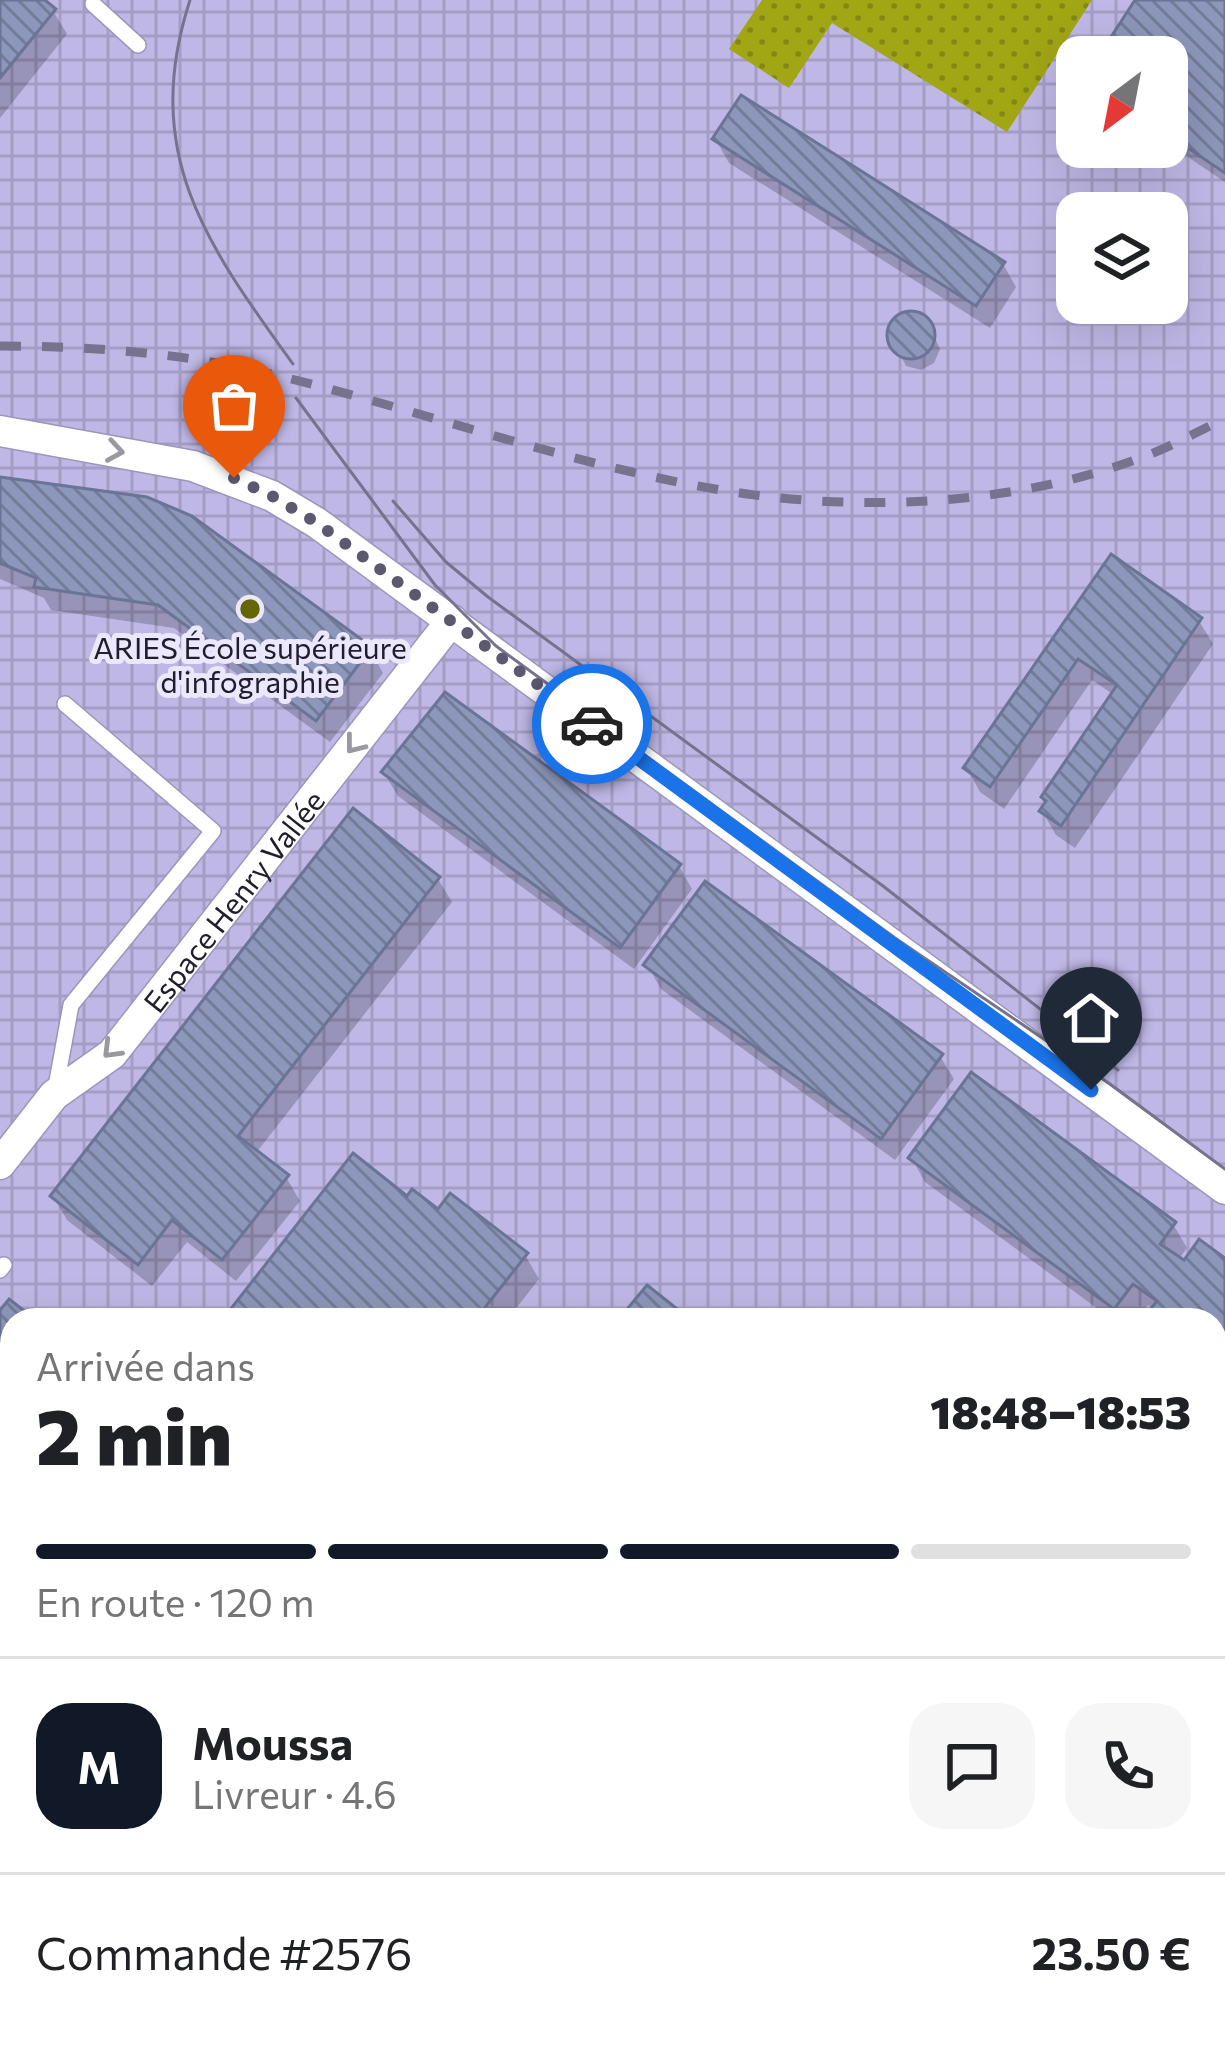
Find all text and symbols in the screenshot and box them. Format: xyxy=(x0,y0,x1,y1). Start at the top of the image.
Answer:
north arrow xyxy=(1056,36,1188,168)
map controls xyxy=(1056,36,1188,324)
button: layers xyxy=(1056,192,1188,324)
pin xyxy=(183,355,285,478)
icon: bag xyxy=(201,373,267,439)
one-way arrow xyxy=(105,437,125,462)
marker: ARIES École supérieure d'infographie xyxy=(237,596,263,622)
place label: ARIES École supérieure d'infographie xyxy=(93,628,407,699)
courier xyxy=(532,664,652,784)
icon: car xyxy=(559,691,625,757)
one-way arrow xyxy=(347,732,368,754)
street label: Espace Henry Vallée xyxy=(134,782,331,1019)
pin xyxy=(1040,967,1142,1090)
icon: home xyxy=(1058,985,1124,1051)
one-way arrow xyxy=(103,1036,125,1058)
text: Arrivée dans xyxy=(36,1341,255,1389)
text: 18:48–18:53 xyxy=(930,1383,1191,1438)
text: 2 min xyxy=(36,1386,232,1481)
text: En route · 120 m xyxy=(36,1577,315,1625)
button: chat xyxy=(909,1703,1035,1829)
button: phone xyxy=(1065,1703,1191,1829)
text: Moussa xyxy=(192,1714,353,1769)
text: M xyxy=(77,1738,121,1793)
text: Livreur · 4.6 xyxy=(192,1769,397,1817)
text: Commande #2576 xyxy=(36,1924,412,1979)
text: 23.50 € xyxy=(1031,1924,1191,1979)

